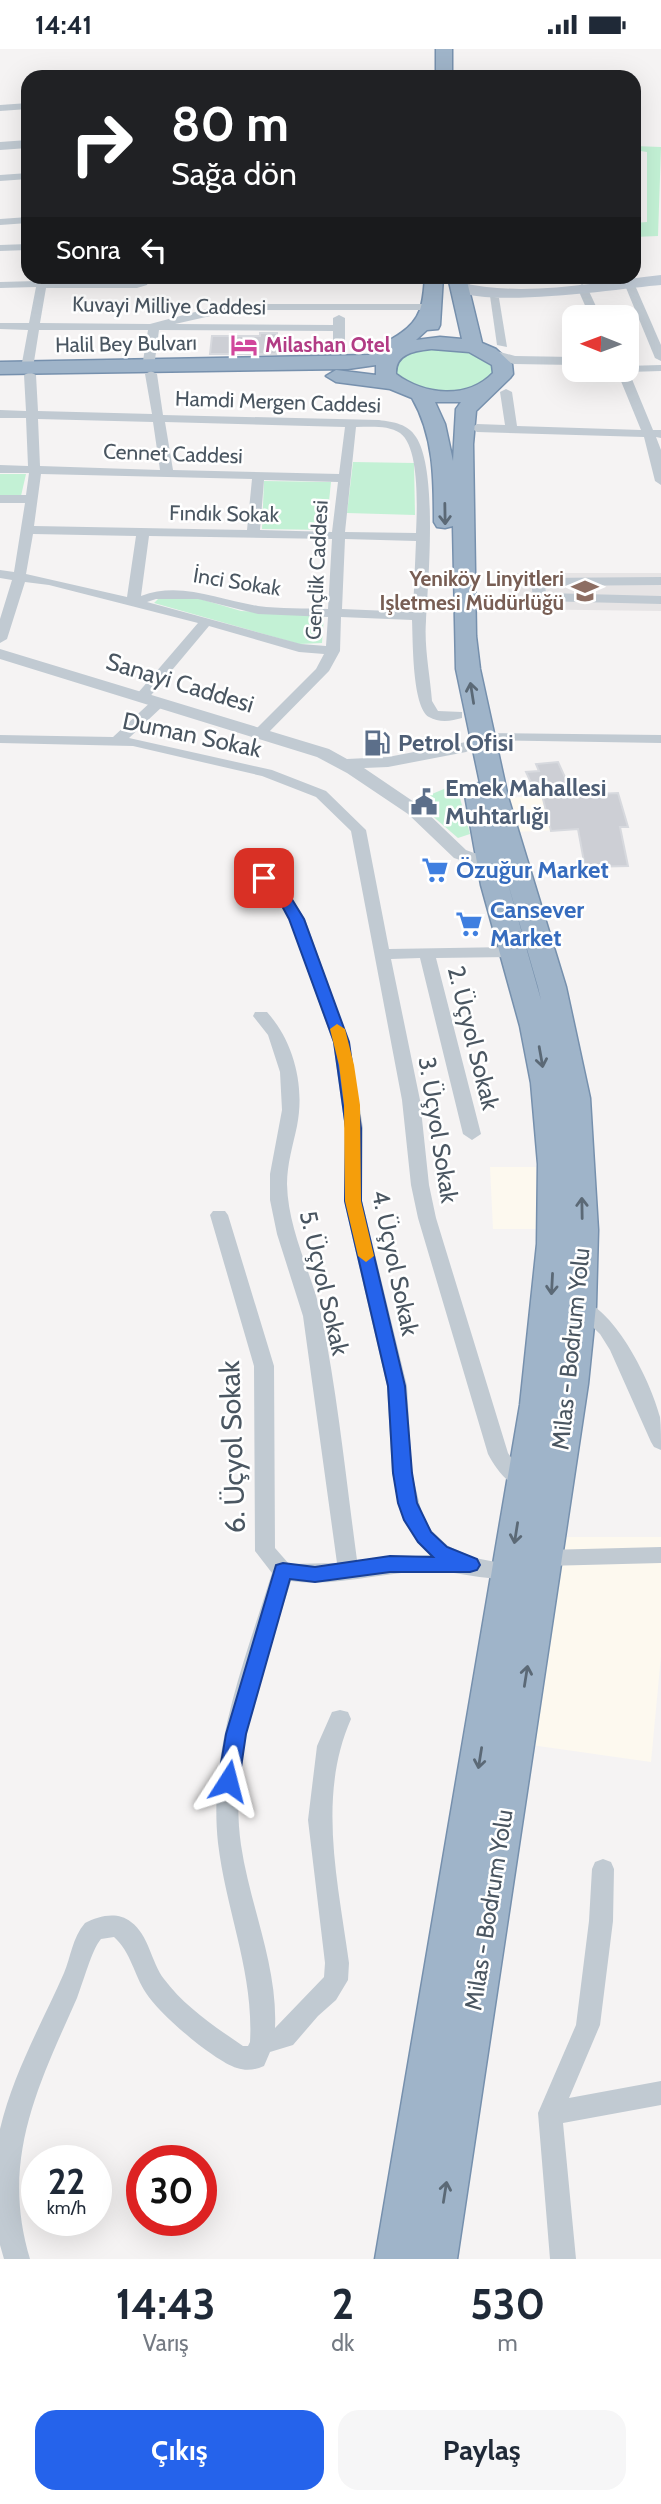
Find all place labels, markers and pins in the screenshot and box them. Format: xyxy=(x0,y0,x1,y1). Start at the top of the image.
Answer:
hotel icon: Milashan Otel xyxy=(229,330,259,360)
place label: Milashan Otel xyxy=(265,332,391,357)
place label: Yeniköy Linyitleri Işletmesi Müdürlüğü xyxy=(380,566,564,615)
school or university icon: Yeniköy Linyitleri Işletmesi Müdürlüğü xyxy=(570,576,600,606)
fuel station icon: Petrol Ofisi xyxy=(362,728,392,758)
place label: Petrol Ofisi xyxy=(398,728,514,757)
place label: Emek Mahallesi Muhtarlığı xyxy=(445,773,607,830)
public building icon: Emek Mahallesi Muhtarlığı xyxy=(409,787,439,817)
pin xyxy=(234,848,294,908)
supermarket icon: Özuğur Market xyxy=(420,855,450,885)
place label: Özuğur Market xyxy=(456,855,609,884)
place label: Cansever Market xyxy=(490,895,584,952)
supermarket icon: Cansever Market xyxy=(454,909,484,939)

